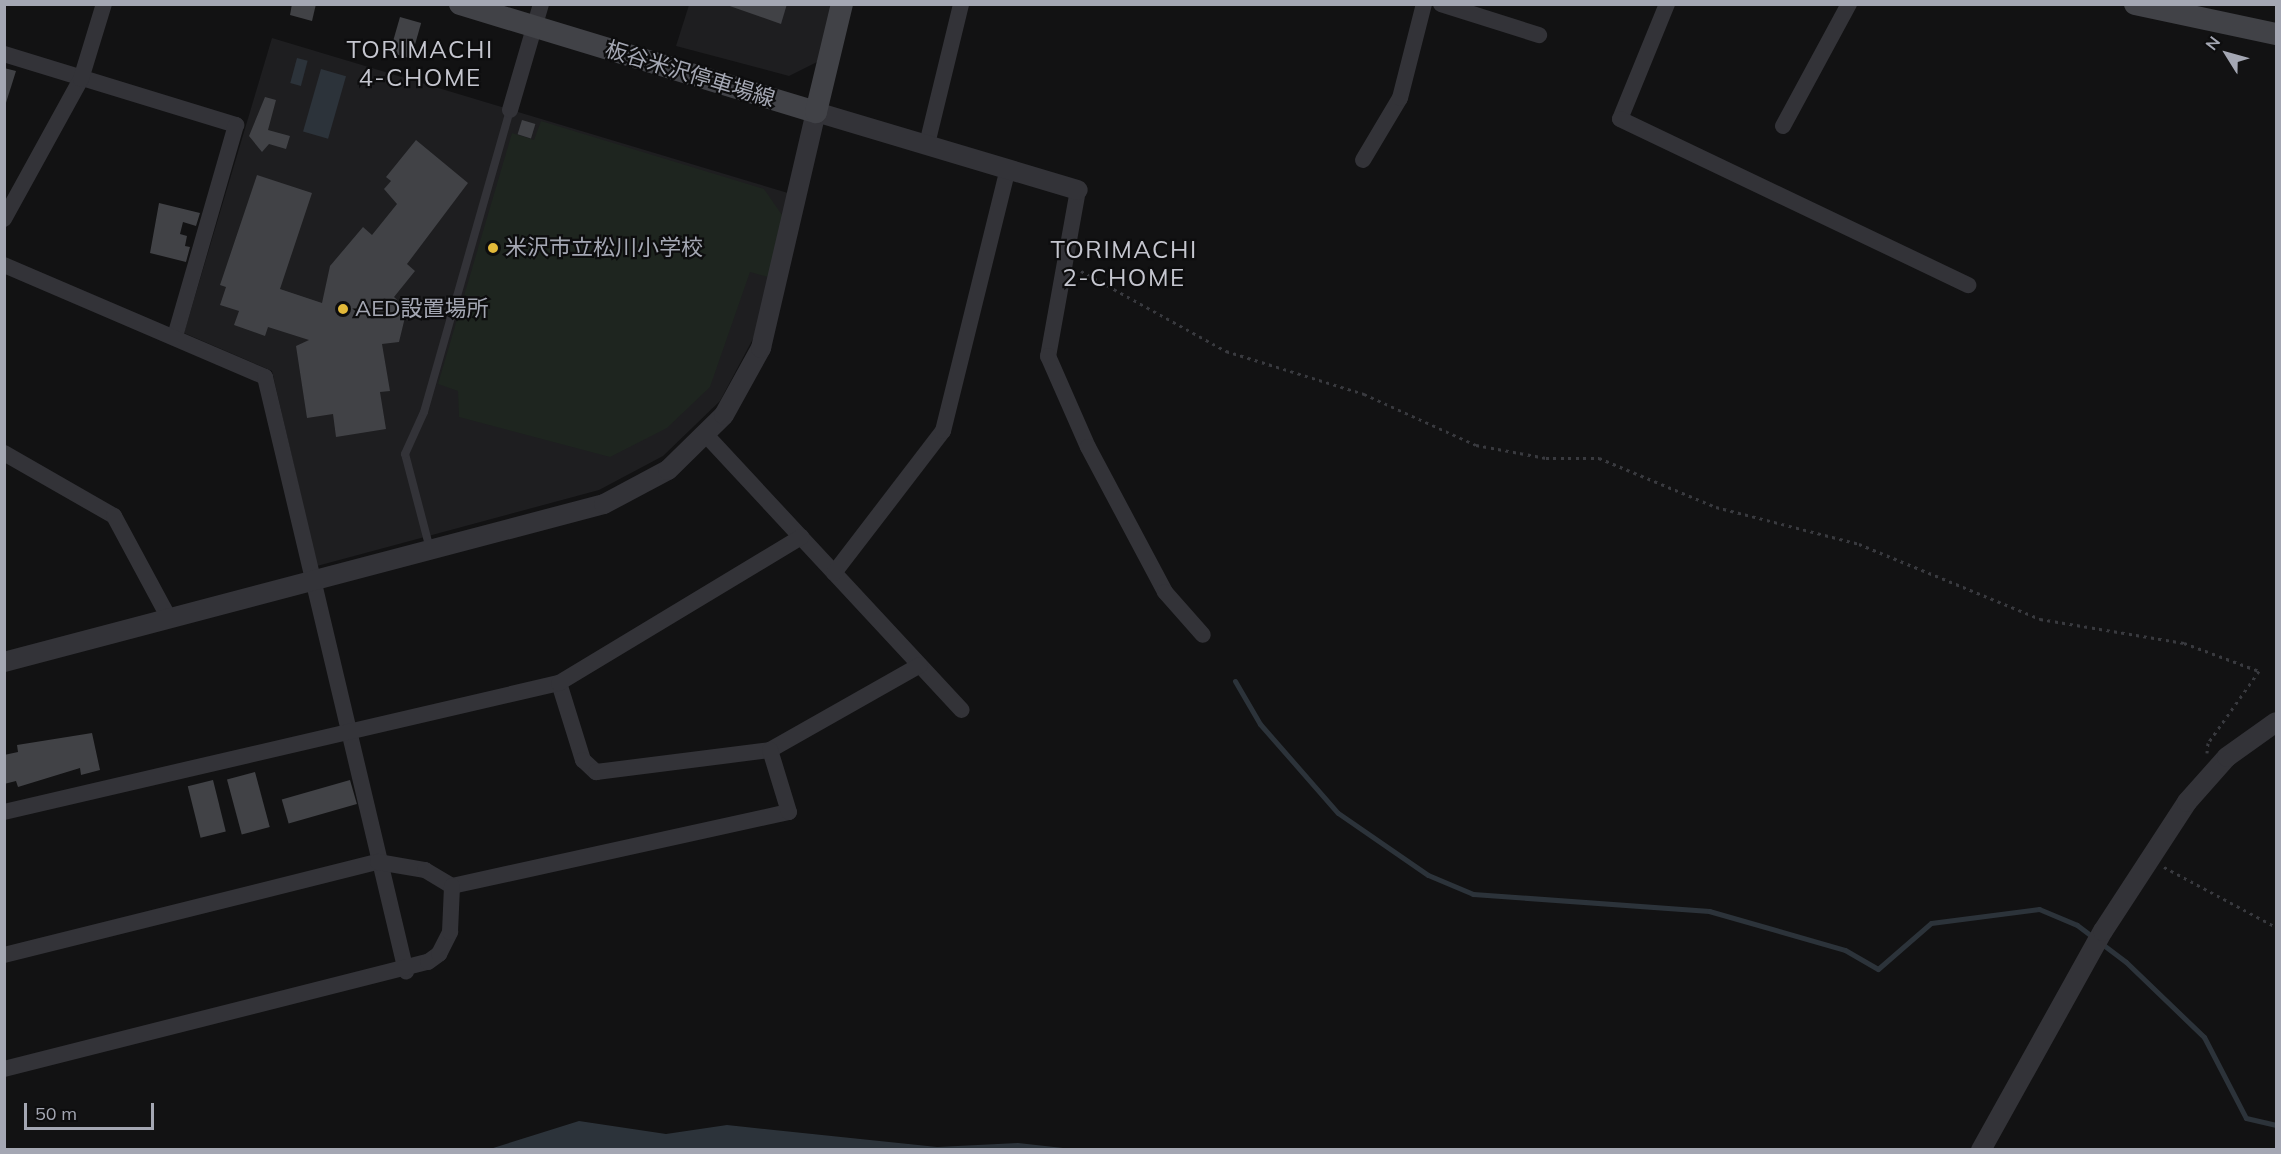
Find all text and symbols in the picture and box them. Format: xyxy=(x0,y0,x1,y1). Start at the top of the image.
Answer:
north arrow xyxy=(2197,24,2257,84)
text: N xyxy=(2201,32,2224,54)
district label: TORIMACHI 4-CHOME xyxy=(346,36,494,92)
street label: 板谷米沢停車場線 xyxy=(602,36,778,112)
place label: 米沢市立松川小学校 xyxy=(505,235,703,261)
district label: TORIMACHI 2-CHOME xyxy=(1050,236,1198,292)
marker: 米沢市立松川小学校 xyxy=(486,241,500,255)
place label: AED設置場所 xyxy=(355,296,489,322)
marker: AED設置場所 xyxy=(336,302,350,316)
scale bar xyxy=(27,1091,158,1129)
text: 50 m xyxy=(35,1102,77,1125)

